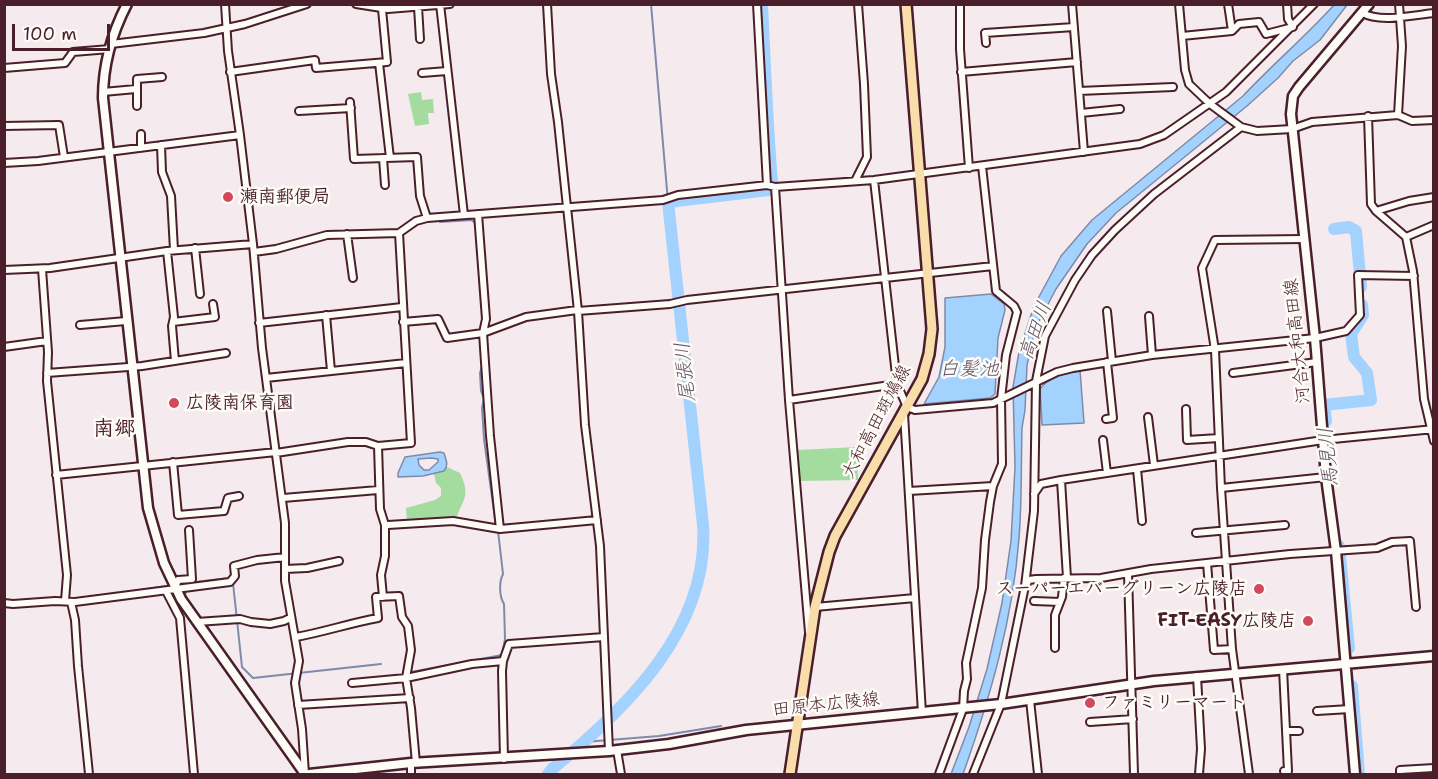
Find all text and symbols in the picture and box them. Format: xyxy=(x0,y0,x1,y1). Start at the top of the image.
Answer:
scale bar xyxy=(15,12,112,50)
text: 100 m xyxy=(23,22,77,46)
place label: 瀬南郵便局 xyxy=(240,186,330,208)
marker: 瀬南郵便局 xyxy=(221,190,235,204)
street label: 河合大和高田線 xyxy=(1281,277,1315,405)
water label: 高田川 xyxy=(1014,299,1058,363)
water label: 尾張川 xyxy=(671,341,701,403)
water label: 白髪池 xyxy=(939,358,999,382)
street label: 大和高田斑鳩線 xyxy=(838,361,916,483)
place label: 広陵南保育園 xyxy=(186,392,294,414)
marker: 広陵南保育園 xyxy=(167,396,181,410)
district label: 南郷 xyxy=(93,417,135,443)
water label: 馬見川 xyxy=(1314,426,1344,488)
place label: スーパーエバーグリーン広陵店 xyxy=(996,578,1247,600)
marker: スーパーエバーグリーン広陵店 xyxy=(1252,582,1266,596)
place label: FIT-EASY広陵店 xyxy=(1158,610,1296,632)
marker: FIT-EASY広陵店 xyxy=(1301,614,1315,628)
street label: 田原本広陵線 xyxy=(771,689,881,721)
place label: ファミリーマート xyxy=(1102,692,1246,714)
marker: ファミリーマート xyxy=(1083,696,1097,710)

